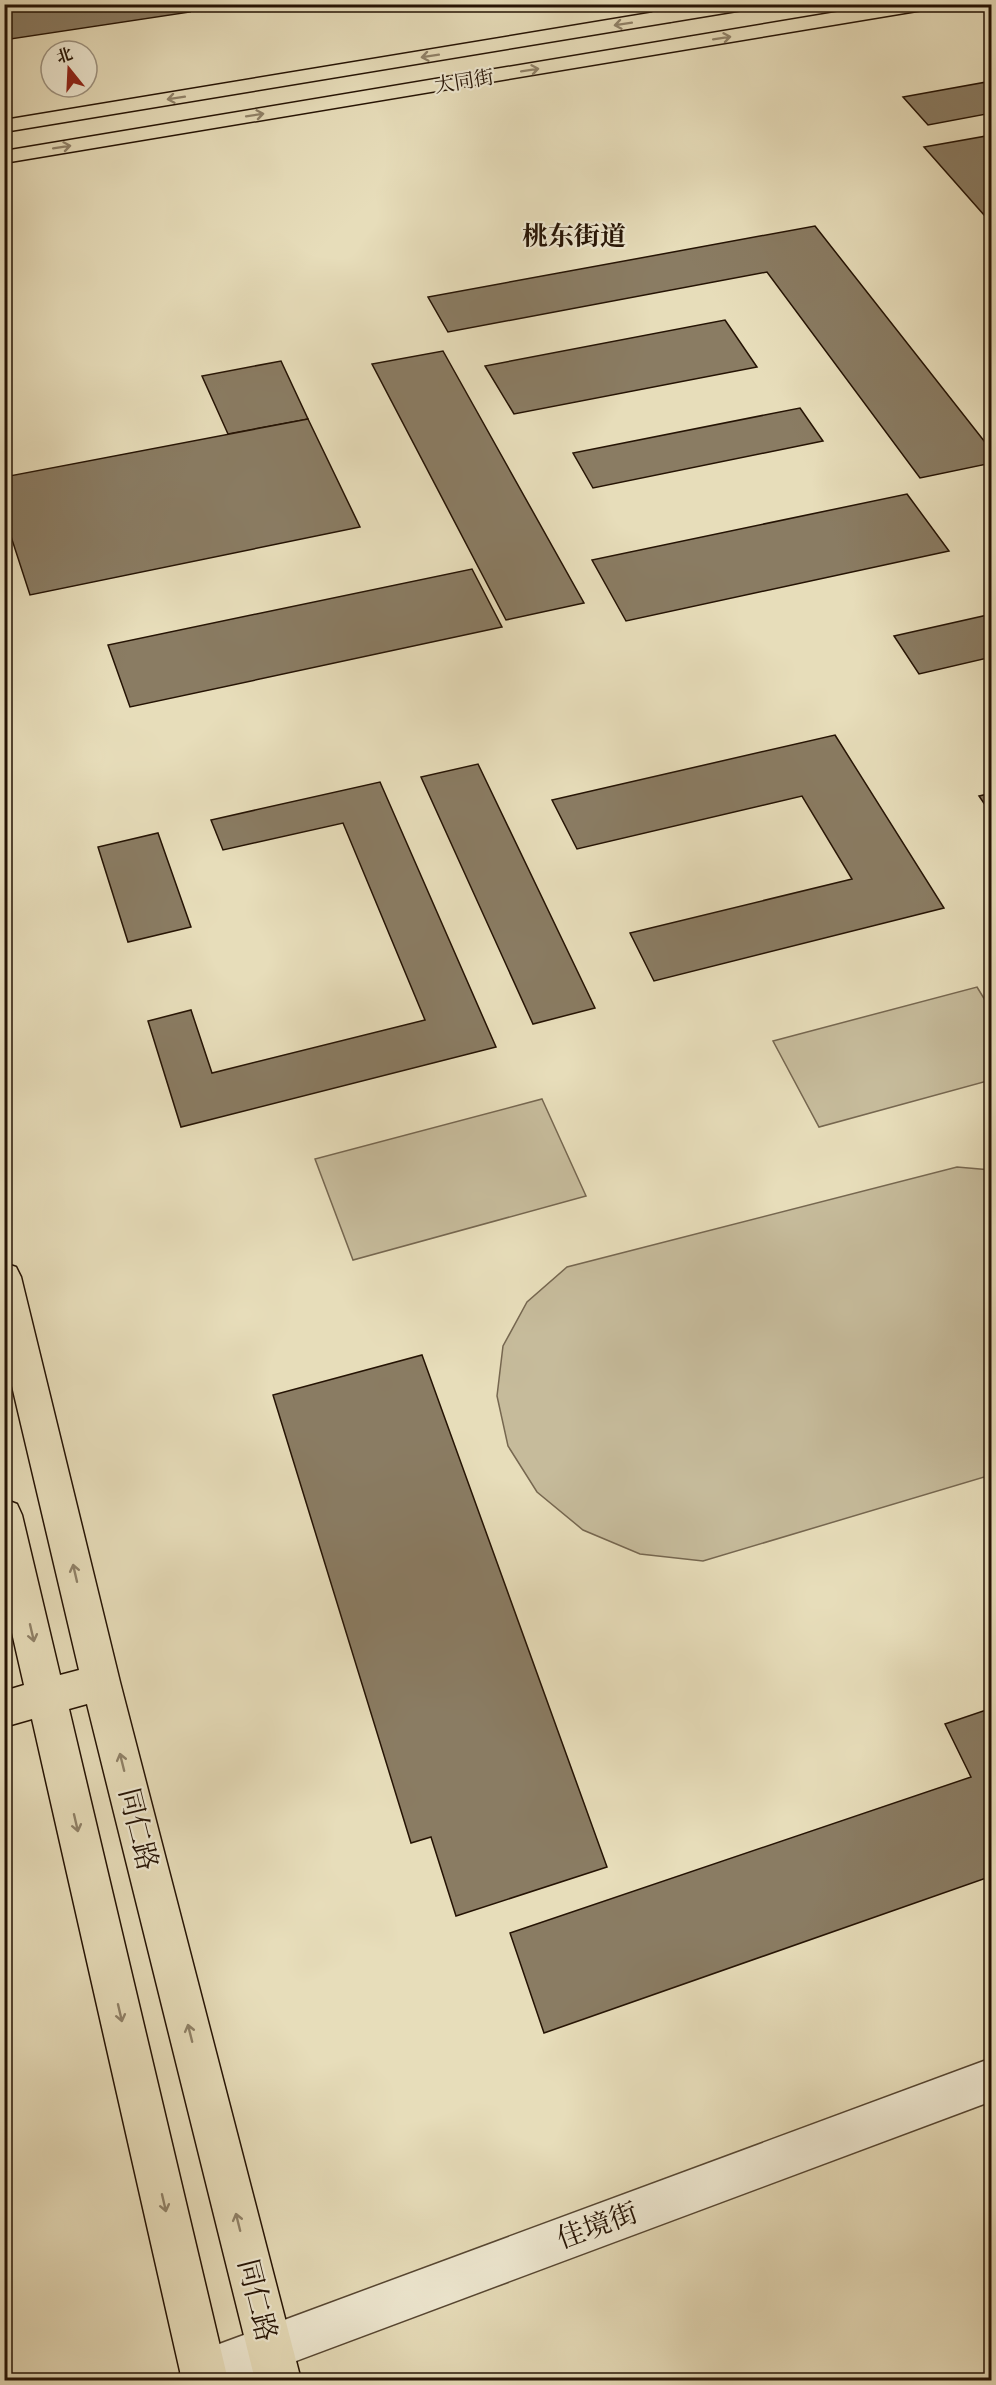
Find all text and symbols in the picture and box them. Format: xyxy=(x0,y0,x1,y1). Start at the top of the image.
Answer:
one-way arrow xyxy=(613,19,633,30)
one-way arrow xyxy=(712,32,732,43)
north arrow xyxy=(39,39,99,99)
text: 北 xyxy=(54,43,75,68)
one-way arrow xyxy=(421,50,441,61)
street label: 大同街 xyxy=(432,63,496,99)
one-way arrow xyxy=(519,64,539,75)
one-way arrow xyxy=(166,92,186,103)
one-way arrow xyxy=(244,110,264,121)
one-way arrow xyxy=(52,141,72,152)
district label: 桃东街道 xyxy=(522,219,626,253)
one-way arrow xyxy=(69,1564,81,1583)
one-way arrow xyxy=(27,1623,38,1642)
one-way arrow xyxy=(115,1753,127,1772)
street label: 同仁路 xyxy=(111,1784,167,1874)
one-way arrow xyxy=(70,1813,82,1832)
one-way arrow xyxy=(114,2003,126,2022)
one-way arrow xyxy=(184,2024,196,2043)
one-way arrow xyxy=(158,2193,170,2212)
street label: 佳境街 xyxy=(551,2194,643,2256)
one-way arrow xyxy=(231,2213,243,2232)
street label: 同仁路 xyxy=(230,2255,286,2345)

